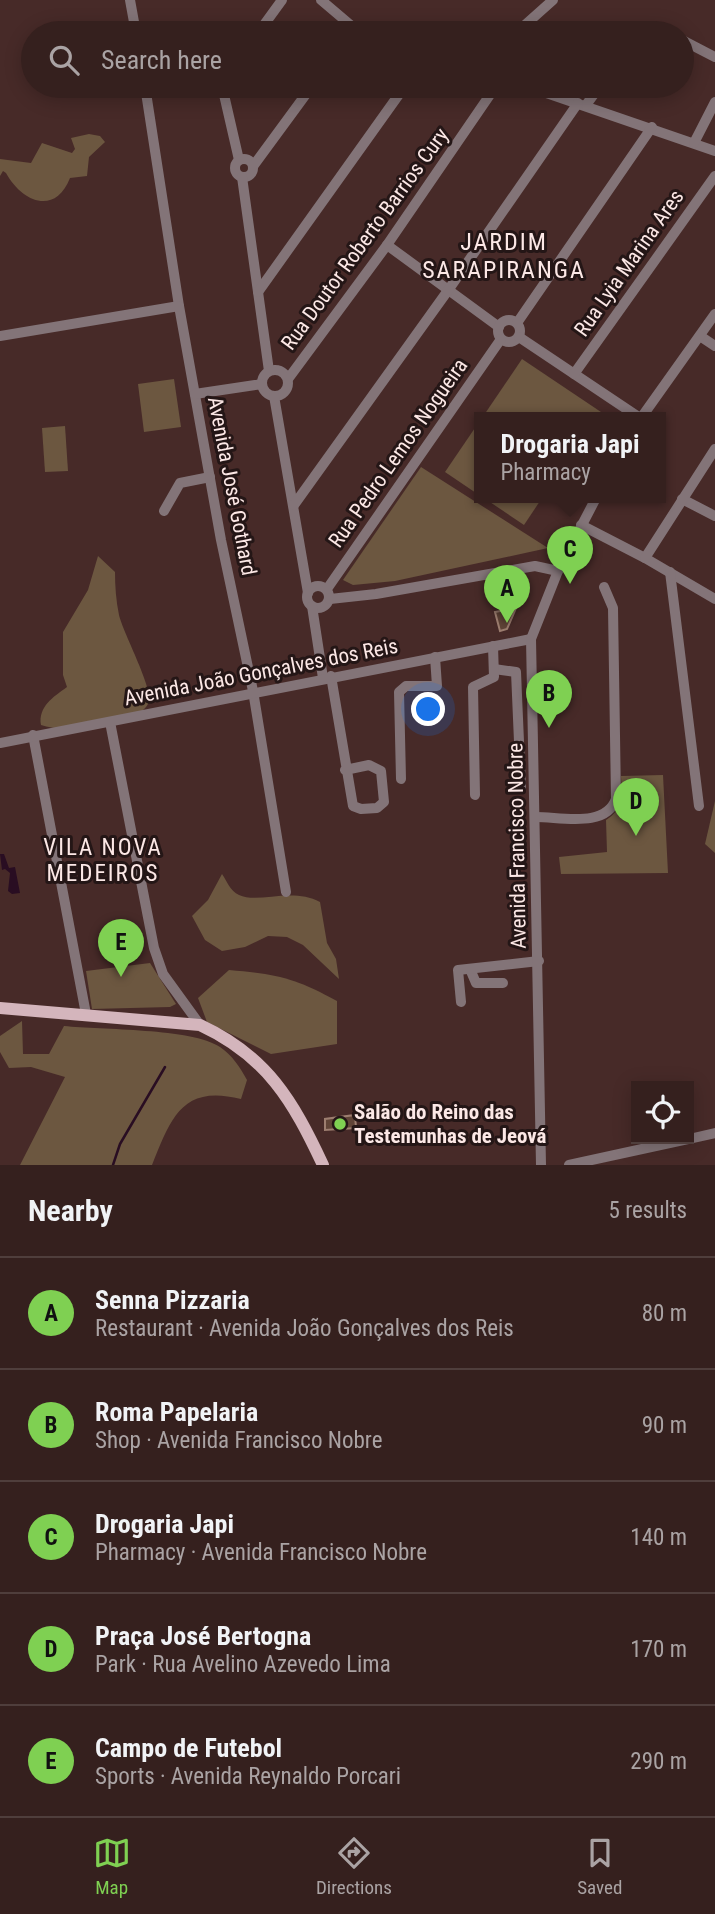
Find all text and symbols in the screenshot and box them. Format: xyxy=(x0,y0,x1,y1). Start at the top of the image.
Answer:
search box xyxy=(21,21,694,98)
icon: search xyxy=(45,41,83,79)
text: Search here xyxy=(101,45,222,75)
street label: Rua Doutor Roberto Barrios Cury xyxy=(276,123,454,355)
street label: Rua Lyia Marina Ares xyxy=(570,185,688,341)
district label: JARDIM SARAPIRANGA xyxy=(422,228,586,284)
street label: Rua Pedro Lemos Nogueira xyxy=(324,354,472,552)
street label: Avenida José Gothard xyxy=(203,395,261,577)
popup xyxy=(474,412,666,503)
text: Drogaria Japi xyxy=(501,429,639,459)
text: Pharmacy xyxy=(501,459,591,486)
pin: C xyxy=(547,526,593,584)
pin: A xyxy=(484,565,530,623)
street label: Avenida João Gonçalves dos Reis xyxy=(122,634,400,710)
pin: B xyxy=(526,670,572,728)
your location xyxy=(411,692,445,726)
street label: Avenida Francisco Nobre xyxy=(503,743,531,949)
pin: D xyxy=(613,778,659,836)
district label: VILA NOVA MEDEIROS xyxy=(43,834,163,887)
pin: E xyxy=(98,919,144,977)
map controls xyxy=(631,1081,694,1144)
button: locate xyxy=(631,1081,694,1144)
place label: Salão do Reino das Testemunhas de Jeová xyxy=(354,1100,547,1148)
marker: Salão do Reino das Testemunhas de Jeová xyxy=(332,1116,348,1132)
text: Nearby xyxy=(28,1193,113,1228)
text: 5 results xyxy=(609,1197,687,1224)
text: Senna Pizzaria xyxy=(95,1285,250,1315)
text: A xyxy=(44,1300,58,1327)
text: 80 m xyxy=(642,1300,687,1327)
text: Restaurant · Avenida João Gonçalves dos Reis xyxy=(95,1315,514,1342)
text: Roma Papelaria xyxy=(95,1397,258,1427)
text: B xyxy=(45,1412,57,1439)
text: 90 m xyxy=(642,1412,687,1439)
text: Shop · Avenida Francisco Nobre xyxy=(95,1427,382,1454)
text: Drogaria Japi xyxy=(95,1509,234,1539)
text: C xyxy=(44,1524,58,1551)
text: 140 m xyxy=(630,1524,687,1551)
text: Pharmacy · Avenida Francisco Nobre xyxy=(95,1539,427,1566)
text: Praça José Bertogna xyxy=(95,1621,311,1651)
text: D xyxy=(45,1636,58,1663)
text: 170 m xyxy=(630,1636,687,1663)
text: Park · Rua Avelino Azevedo Lima xyxy=(95,1651,391,1678)
text: Campo de Futebol xyxy=(95,1733,282,1763)
text: E xyxy=(45,1748,57,1775)
text: 290 m xyxy=(630,1748,687,1775)
text: Sports · Avenida Reynaldo Porcari xyxy=(95,1763,401,1790)
tab: Map xyxy=(93,1834,131,1899)
tab: Directions xyxy=(316,1834,392,1899)
tab: Saved xyxy=(577,1834,622,1899)

